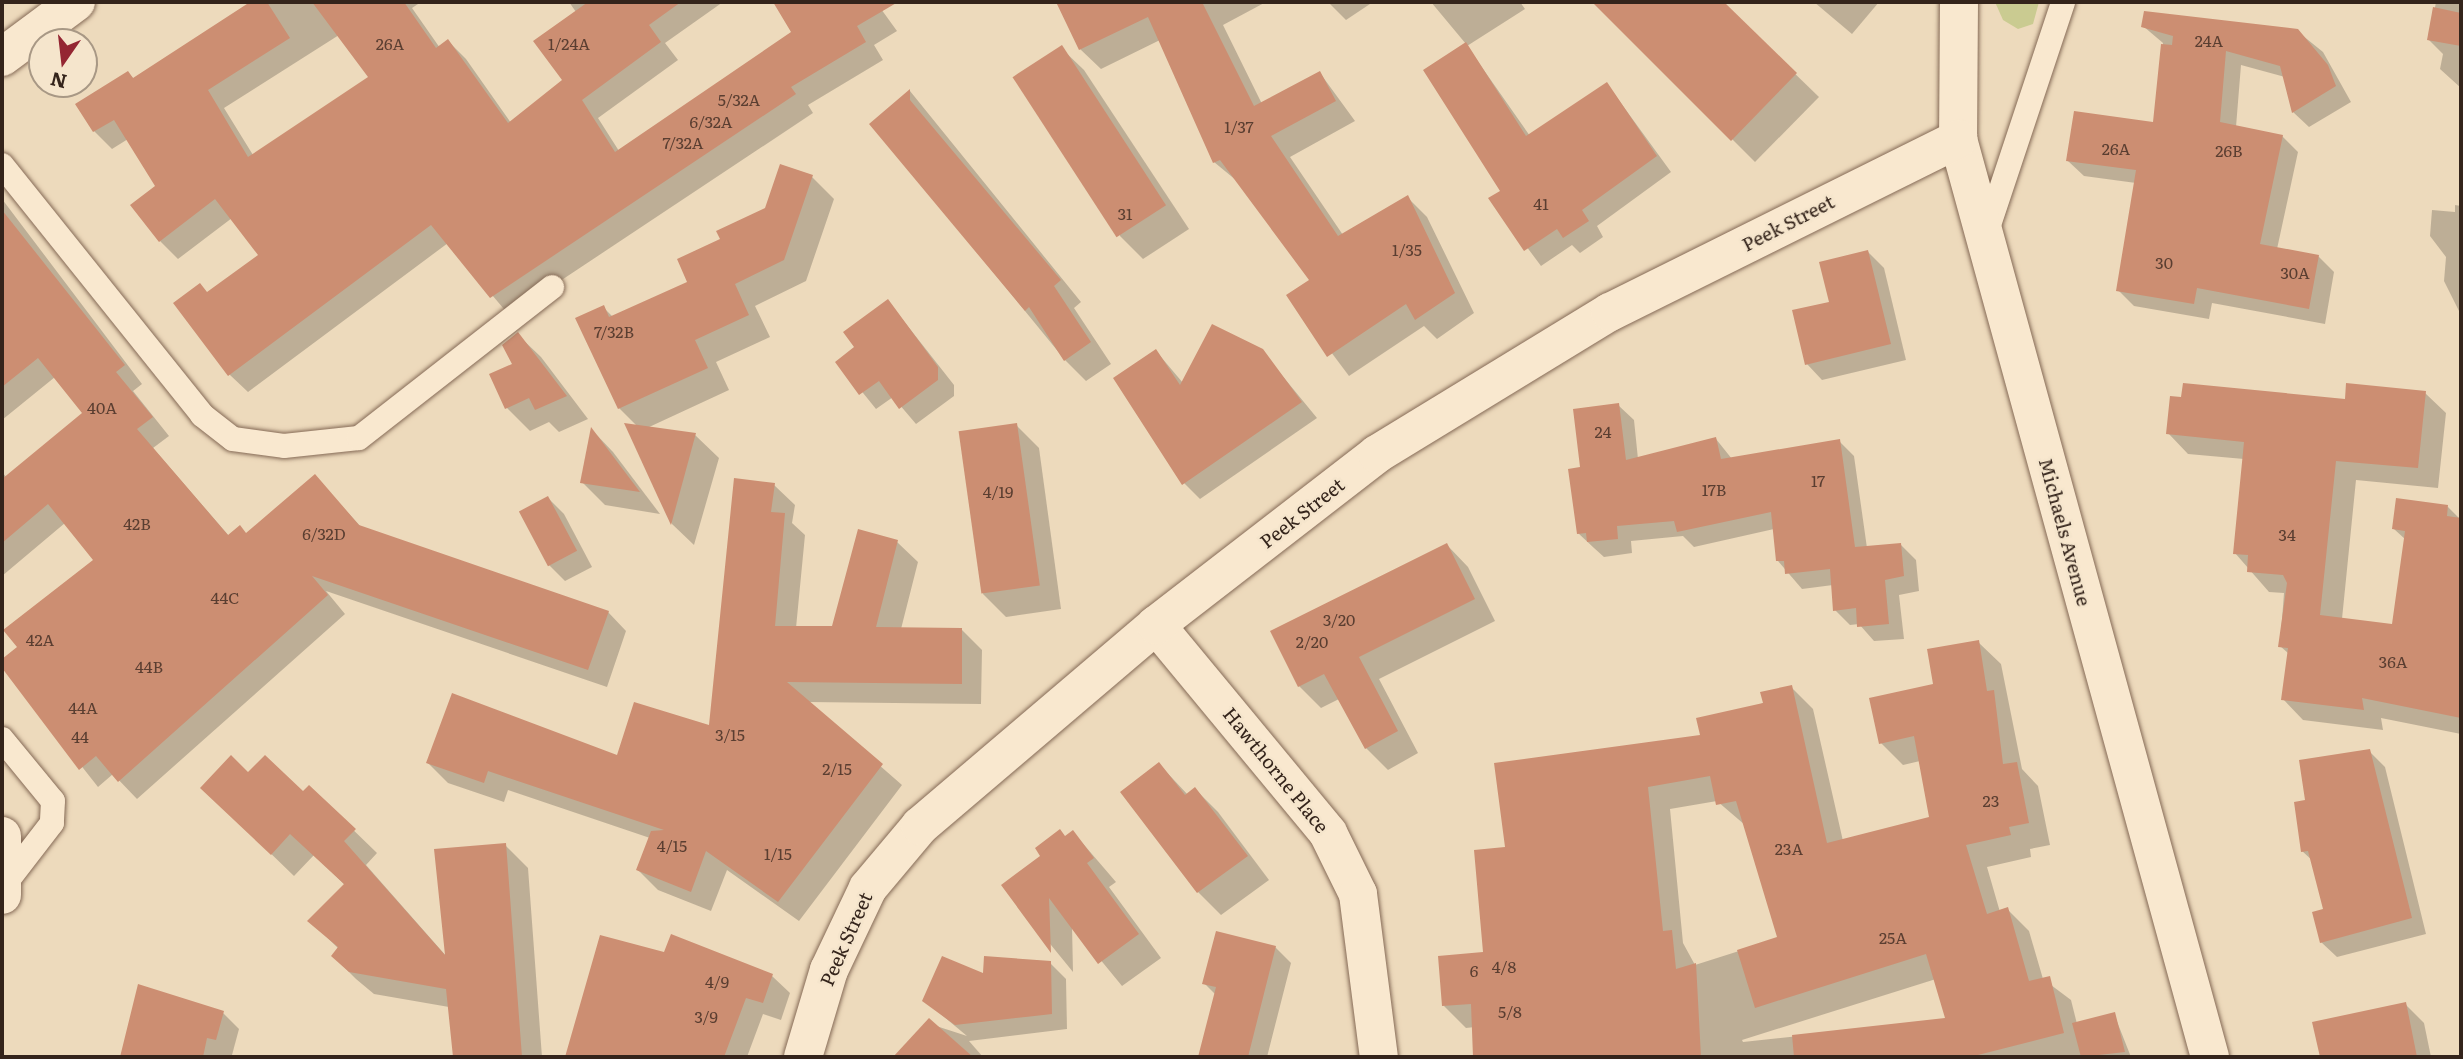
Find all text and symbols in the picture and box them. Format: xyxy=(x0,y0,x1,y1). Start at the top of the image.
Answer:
north arrow xyxy=(28,28,98,98)
house number: 24A xyxy=(2195,30,2223,50)
house number: 26A xyxy=(376,33,404,53)
house number: 1/24A xyxy=(548,33,590,53)
text: N xyxy=(47,66,70,97)
house number: 5/32A xyxy=(718,89,760,109)
house number: 6/32A xyxy=(689,111,733,131)
house number: 1/37 xyxy=(1224,116,1254,136)
house number: 7/32A xyxy=(662,132,704,152)
house number: 26A xyxy=(2102,138,2130,158)
house number: 26B xyxy=(2215,140,2243,160)
street label: Peek Street xyxy=(1738,190,1838,256)
house number: 41 xyxy=(1533,193,1549,213)
house number: 31 xyxy=(1117,203,1133,223)
house number: 1/35 xyxy=(1392,239,1422,259)
house number: 30 xyxy=(2155,252,2173,272)
house number: 30A xyxy=(2280,262,2310,282)
house number: 7/32B xyxy=(594,321,634,341)
house number: 40A xyxy=(87,397,117,417)
house number: 24 xyxy=(1595,421,1611,441)
street label: Michaels Avenue xyxy=(2034,456,2096,608)
house number: 17 xyxy=(1811,470,1825,490)
street label: Peek Street xyxy=(1255,473,1349,553)
house number: 17B xyxy=(1702,479,1726,499)
house number: 4/19 xyxy=(983,481,1013,501)
house number: 42B xyxy=(123,513,151,533)
house number: 6/32D xyxy=(302,523,346,543)
house number: 34 xyxy=(2278,524,2296,544)
house number: 44C xyxy=(211,587,239,607)
house number: 3/20 xyxy=(1323,609,1355,629)
house number: 42A xyxy=(26,629,54,649)
house number: 2/20 xyxy=(1296,631,1328,651)
house number: 36A xyxy=(2378,651,2408,671)
house number: 44B xyxy=(135,656,163,676)
house number: 44A xyxy=(68,697,98,717)
street label: Hawthorne Place xyxy=(1218,703,1334,837)
house number: 3/15 xyxy=(715,724,745,744)
house number: 44 xyxy=(71,726,89,746)
house number: 2/15 xyxy=(822,758,852,778)
house number: 23 xyxy=(1983,790,1999,810)
house number: 4/15 xyxy=(657,835,687,855)
house number: 23A xyxy=(1775,838,1803,858)
house number: 1/15 xyxy=(764,843,792,863)
street label: Peek Street xyxy=(815,888,877,990)
house number: 25A xyxy=(1879,927,1907,947)
house number: 4/8 xyxy=(1492,956,1516,976)
house number: 6 xyxy=(1470,960,1478,980)
house number: 4/9 xyxy=(705,971,729,991)
house number: 5/8 xyxy=(1498,1001,1522,1021)
house number: 3/9 xyxy=(694,1006,718,1026)

